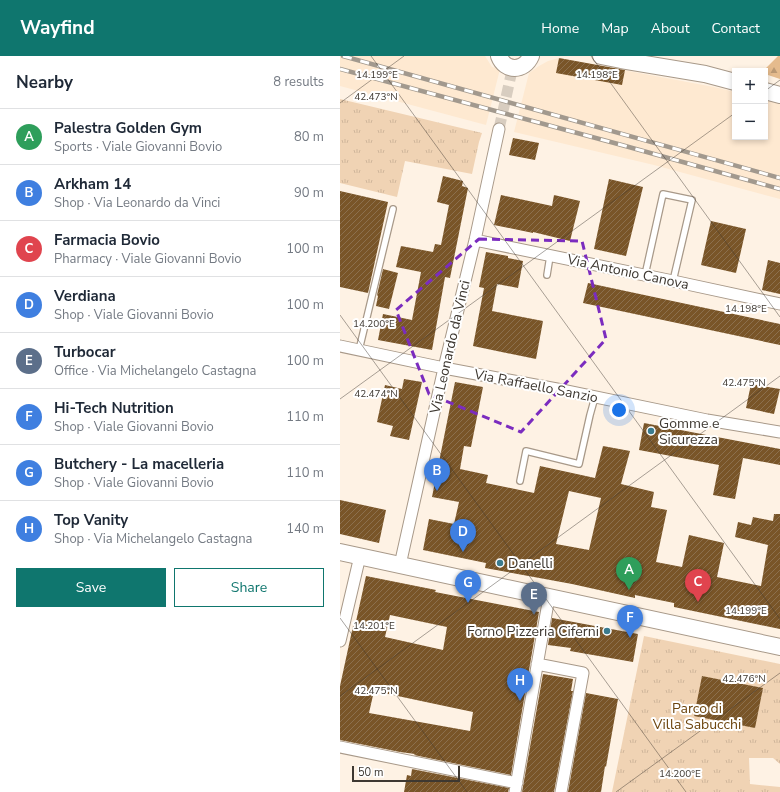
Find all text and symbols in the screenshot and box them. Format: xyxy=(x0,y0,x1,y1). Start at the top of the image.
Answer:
text: Wayfind xyxy=(20,15,95,41)
text: Home xyxy=(541,19,579,38)
text: Map xyxy=(601,19,629,38)
text: About xyxy=(651,19,690,38)
text: Contact xyxy=(712,19,760,38)
text: 14.199°E xyxy=(356,68,398,82)
text: 14.198°E xyxy=(576,68,618,82)
map controls xyxy=(732,68,768,140)
button: + xyxy=(732,68,768,104)
text: Nearby xyxy=(16,71,73,94)
text: 8 results xyxy=(273,73,324,91)
text: 42.473°N xyxy=(354,90,398,104)
button: − xyxy=(732,104,768,140)
text: Palestra Golden Gym xyxy=(54,118,202,138)
text: A xyxy=(24,128,34,146)
text: 80 m xyxy=(294,128,324,146)
text: Sports · Viale Giovanni Bovio xyxy=(54,138,222,156)
text: Arkham 14 xyxy=(54,174,131,194)
text: B xyxy=(25,184,33,202)
text: 90 m xyxy=(294,184,324,202)
text: Shop · Via Leonardo da Vinci xyxy=(54,194,220,212)
text: Farmacia Bovio xyxy=(54,230,160,250)
text: C xyxy=(25,240,33,258)
text: 100 m xyxy=(286,240,324,258)
text: Pharmacy · Viale Giovanni Bovio xyxy=(54,250,242,268)
street label: Via Antonio Canova xyxy=(564,250,691,294)
street label: Via Leonardo da Vinci xyxy=(425,278,475,417)
text: Verdiana xyxy=(54,286,116,306)
text: D xyxy=(24,296,34,314)
text: 100 m xyxy=(286,296,324,314)
text: 14.198°E xyxy=(725,302,767,316)
text: Shop · Viale Giovanni Bovio xyxy=(54,306,214,324)
text: 14.200°E xyxy=(353,317,395,331)
text: Turbocar xyxy=(54,342,116,362)
text: E xyxy=(25,352,33,370)
text: 100 m xyxy=(286,352,324,370)
text: Office · Via Michelangelo Castagna xyxy=(54,362,256,380)
street label: Via Raffaello Sanzio xyxy=(472,364,600,407)
text: 42.475°N xyxy=(722,376,766,390)
text: 42.474°N xyxy=(354,387,398,401)
text: Hi-Tech Nutrition xyxy=(54,398,174,418)
your location xyxy=(609,400,629,420)
text: F xyxy=(25,408,33,426)
text: 110 m xyxy=(286,408,324,426)
place label: Gomme e Sicurezza xyxy=(659,414,719,449)
text: Shop · Viale Giovanni Bovio xyxy=(54,418,214,436)
marker: Gomme e Sicurezza xyxy=(646,426,656,436)
text: Butchery - La macelleria xyxy=(54,454,224,474)
pin: B xyxy=(424,458,450,491)
text: G xyxy=(24,464,34,482)
text: 110 m xyxy=(286,464,324,482)
text: Shop · Viale Giovanni Bovio xyxy=(54,474,214,492)
text: Top Vanity xyxy=(54,510,128,530)
pin: D xyxy=(450,519,476,552)
text: H xyxy=(24,520,34,538)
text: 140 m xyxy=(286,520,324,538)
text: Shop · Via Michelangelo Castagna xyxy=(54,530,252,548)
place label: Danelli xyxy=(508,554,553,573)
pin: A xyxy=(616,557,642,590)
marker: Danelli xyxy=(495,558,505,568)
button: Save xyxy=(16,568,166,607)
button: Share xyxy=(174,568,324,607)
pin: C xyxy=(685,569,711,602)
pin: G xyxy=(455,570,481,603)
pin: E xyxy=(521,582,547,615)
text: 14.199°E xyxy=(725,604,767,618)
pin: F xyxy=(617,605,643,638)
text: 14.201°E xyxy=(353,619,395,633)
place label: Forno Pizzeria Ciferni xyxy=(467,622,599,641)
marker: Forno Pizzeria Ciferni xyxy=(602,626,612,636)
pin: H xyxy=(507,668,533,701)
text: 42.476°N xyxy=(722,672,766,686)
text: 42.475°N xyxy=(354,684,398,698)
park label: Parco di Villa Sabucchi xyxy=(652,699,741,734)
scale bar xyxy=(352,764,460,783)
text: 50 m xyxy=(358,765,383,780)
text: 14.200°E xyxy=(659,767,701,781)

